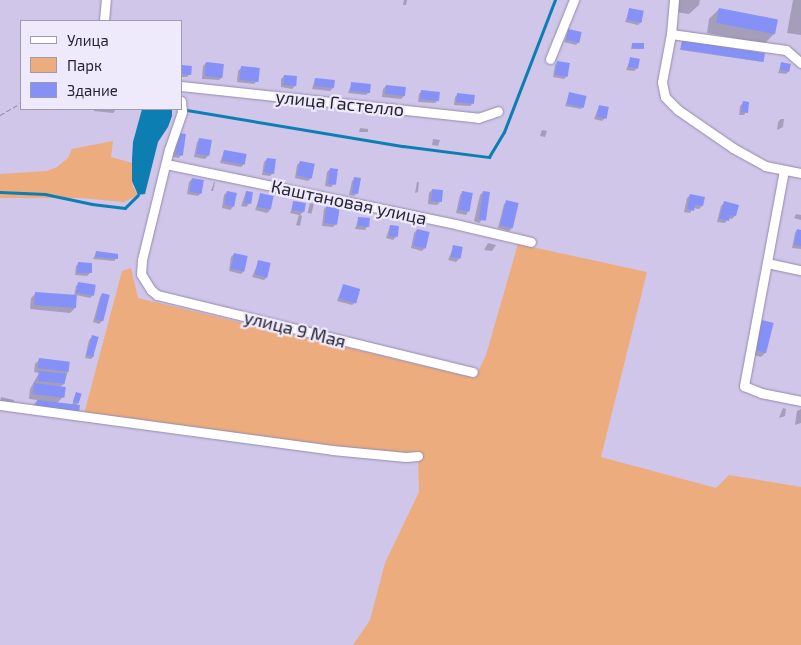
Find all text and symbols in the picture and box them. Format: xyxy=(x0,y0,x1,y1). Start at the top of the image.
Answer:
legend xyxy=(20,20,182,110)
text: Улица xyxy=(67,31,109,49)
text: Парк xyxy=(67,56,102,74)
text: Здание xyxy=(67,81,118,99)
street label: улица Гастелло xyxy=(275,86,405,120)
street label: Каштановая улица xyxy=(269,175,429,229)
street label: улица 9 Мая xyxy=(242,306,348,352)

